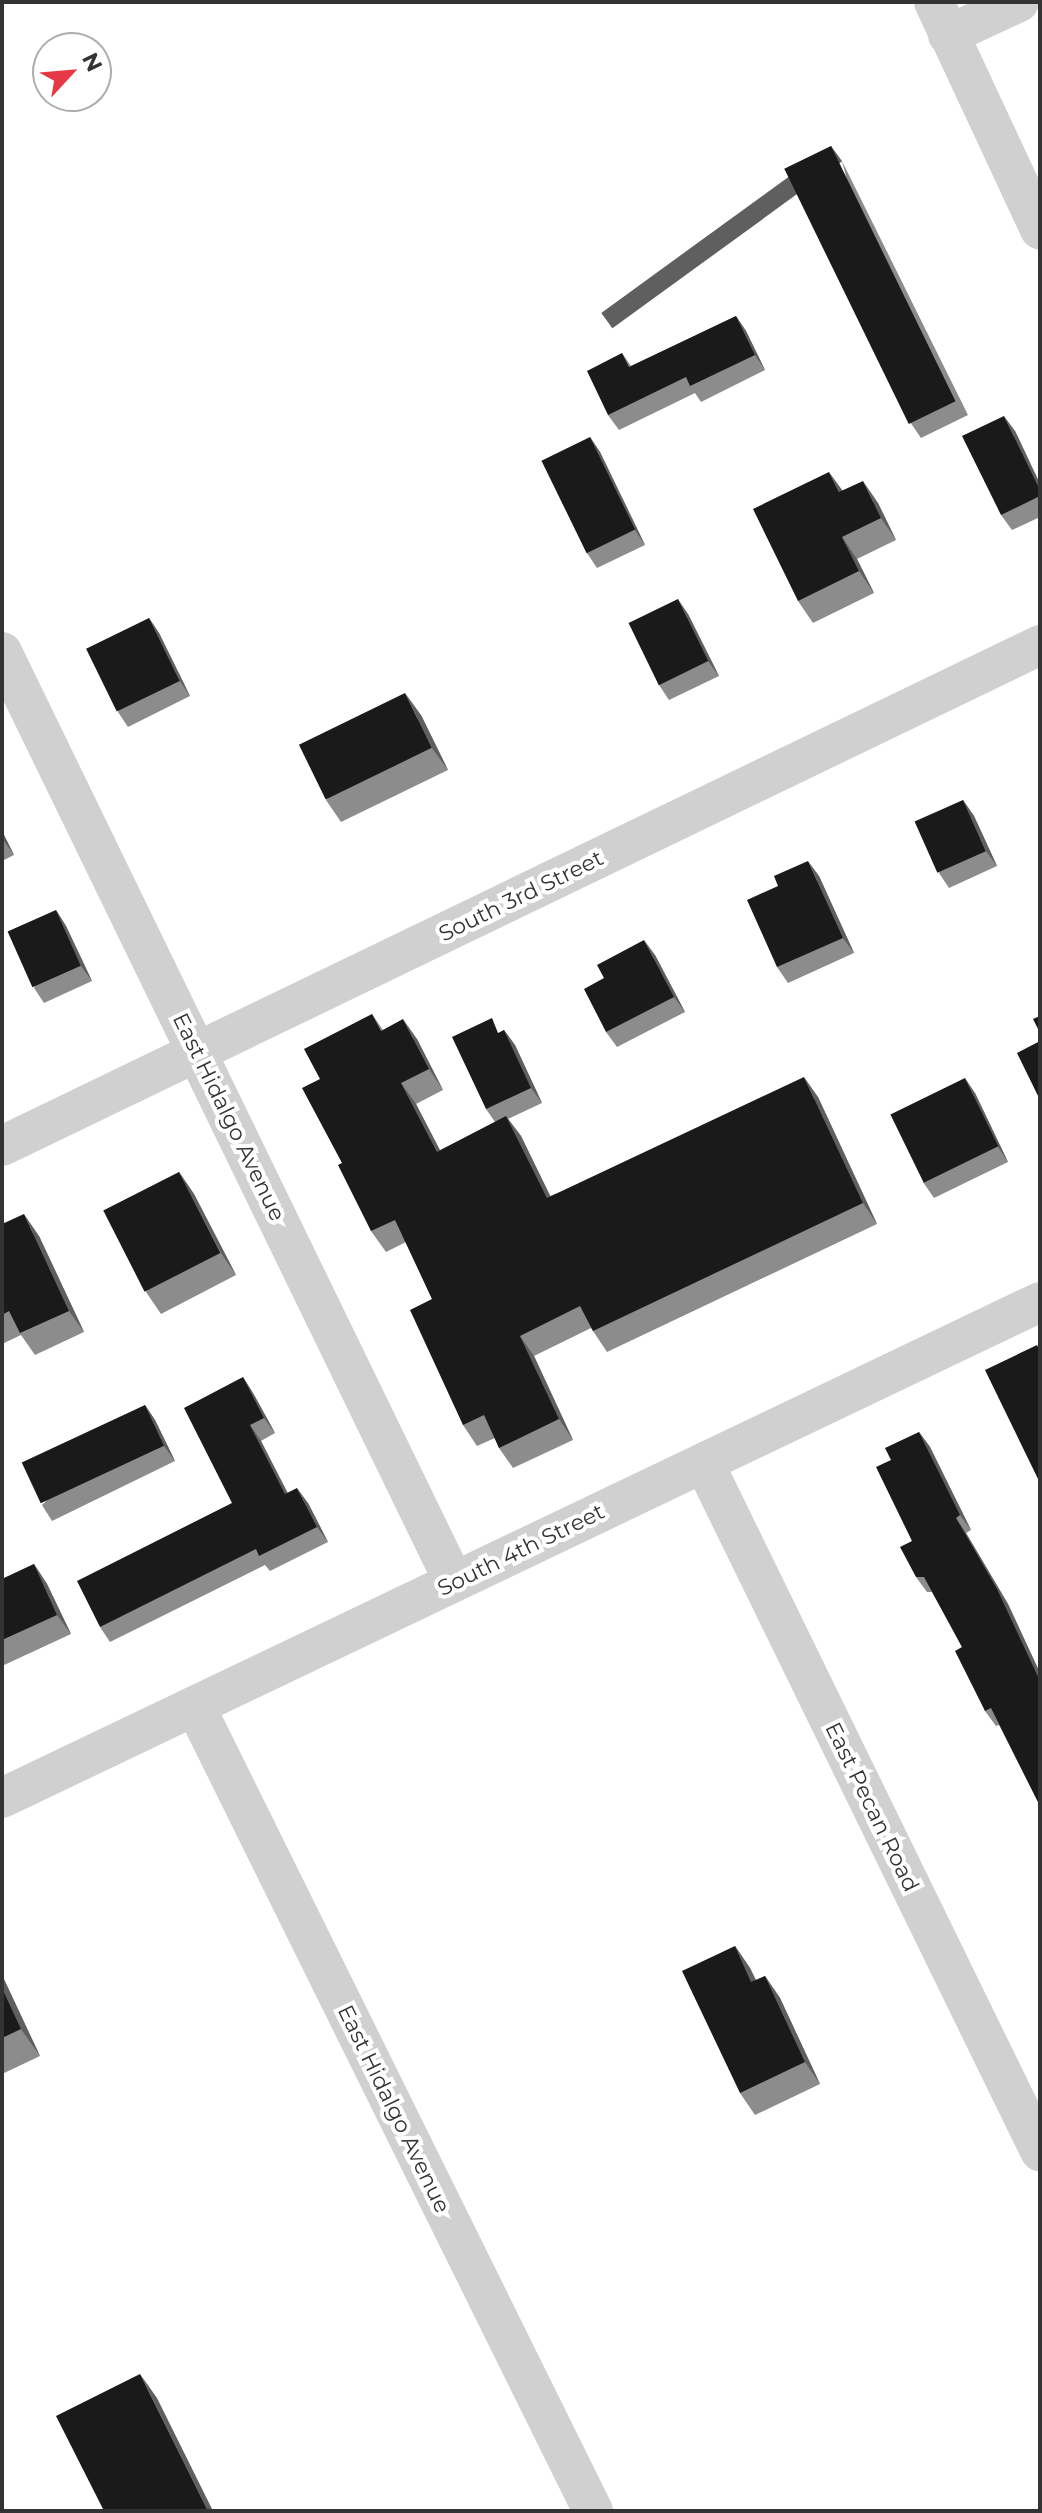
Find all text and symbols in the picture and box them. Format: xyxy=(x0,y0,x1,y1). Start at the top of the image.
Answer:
north arrow xyxy=(32,32,112,112)
text: N xyxy=(76,48,108,76)
street label: South 3rd Street xyxy=(434,845,608,947)
street label: East Hidalgo Avenue xyxy=(167,1009,291,1225)
street label: South 4th Street xyxy=(433,1498,609,1602)
street label: East Pecan Road xyxy=(820,1718,924,1896)
street label: East Hidalgo Avenue xyxy=(332,2001,456,2217)

